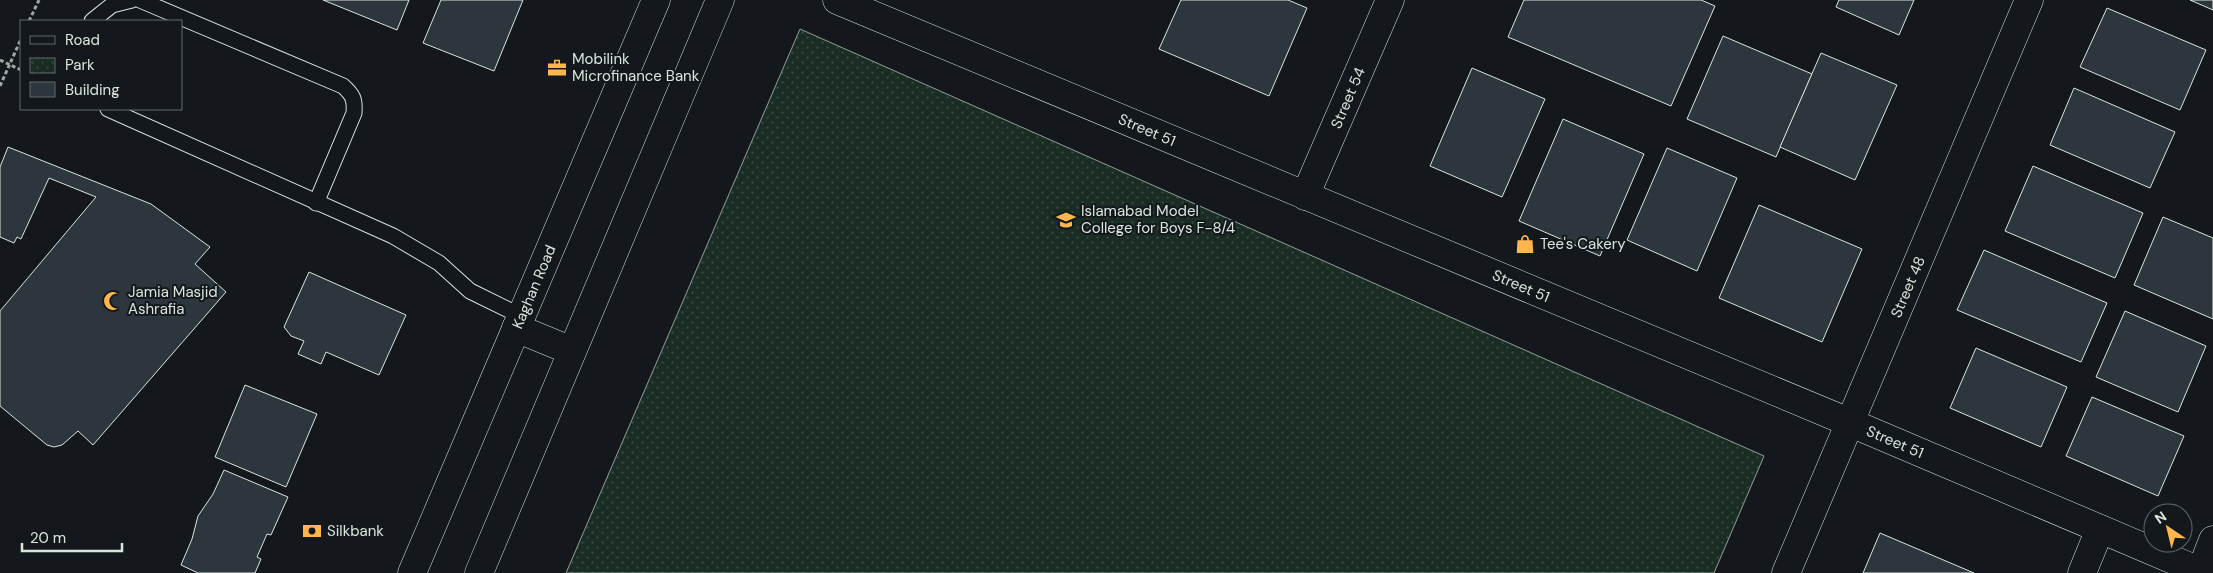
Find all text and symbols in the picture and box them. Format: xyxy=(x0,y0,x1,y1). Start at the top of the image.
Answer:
legend xyxy=(20,20,182,110)
text: Road xyxy=(65,30,100,50)
place label: Mobilink Microfinance Bank xyxy=(572,49,700,86)
text: Park xyxy=(65,55,95,75)
office icon: Mobilink Microfinance Bank xyxy=(546,57,568,79)
street label: Street 54 xyxy=(1326,64,1370,132)
text: Building xyxy=(65,80,120,100)
street label: Street 51 xyxy=(1115,109,1179,151)
place label: Islamabad Model College for Boys F-8/4 xyxy=(1081,201,1235,238)
school or university icon: Islamabad Model College for Boys F-8/4 xyxy=(1055,209,1077,231)
shop icon: Tee's Cakery xyxy=(1514,233,1536,255)
place label: Tee's Cakery xyxy=(1540,234,1626,254)
street label: Kaghan Road xyxy=(507,242,561,332)
street label: Street 48 xyxy=(1886,253,1930,321)
street label: Street 51 xyxy=(1489,265,1553,307)
place label: Jamia Masjid Ashrafia xyxy=(128,282,218,319)
mosque icon: Jamia Masjid Ashrafia xyxy=(102,290,124,312)
street label: Street 51 xyxy=(1863,421,1927,463)
north arrow xyxy=(2143,503,2193,553)
text: N xyxy=(2151,507,2170,528)
scale bar xyxy=(22,520,122,552)
bank icon: Silkbank xyxy=(301,520,323,542)
place label: Silkbank xyxy=(327,521,384,541)
text: 20 m xyxy=(30,528,66,548)

